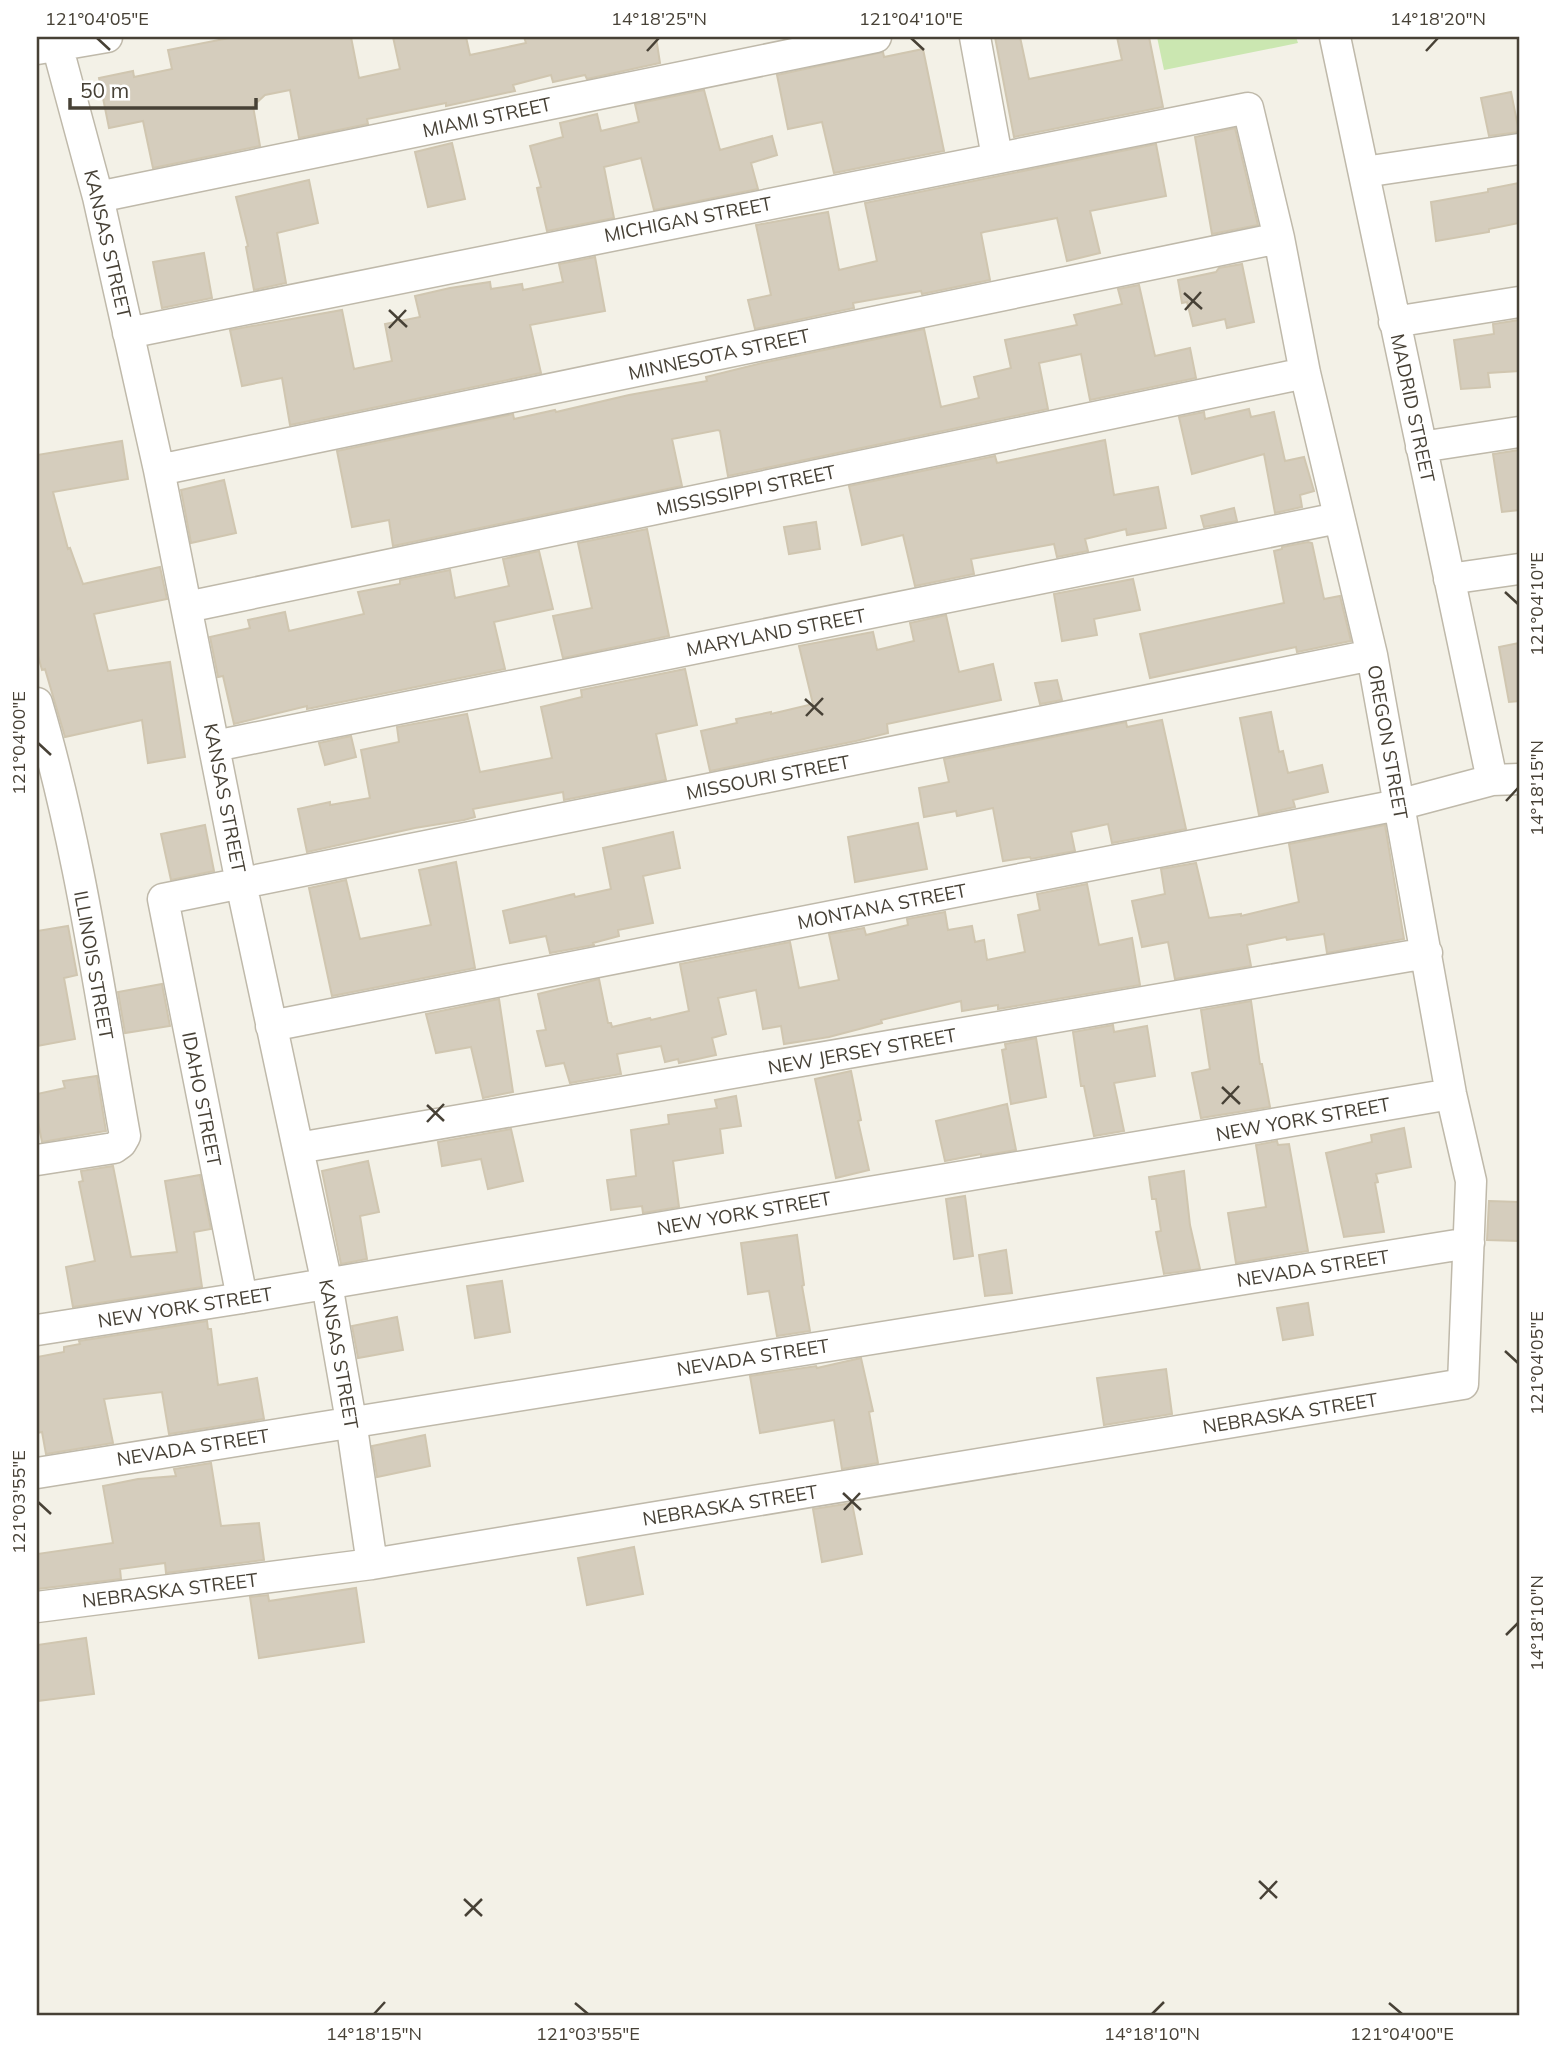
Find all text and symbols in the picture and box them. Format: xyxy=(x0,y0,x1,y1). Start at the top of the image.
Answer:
text: 121°04'05"E xyxy=(45,7,149,30)
text: 14°18'25"N xyxy=(611,7,707,30)
text: 121°04'10"E xyxy=(859,7,963,30)
text: 14°18'20"N xyxy=(1390,7,1486,30)
scale bar xyxy=(70,66,256,110)
text: 50 m xyxy=(80,77,129,103)
street label: MIAMI STREET xyxy=(420,92,554,142)
street label: KANSAS STREET xyxy=(79,167,137,321)
street label: MICHIGAN STREET xyxy=(602,191,774,247)
street label: MINNESOTA STREET xyxy=(626,323,812,385)
street label: MADRID STREET xyxy=(1386,331,1441,485)
street label: MISSISSIPPI STREET xyxy=(654,459,838,521)
text: 121°04'10"E xyxy=(1525,552,1548,656)
street label: MARYLAND STREET xyxy=(684,603,868,661)
street label: OREGON STREET xyxy=(1363,663,1413,822)
text: 121°04'00"E xyxy=(7,691,30,795)
street label: KANSAS STREET xyxy=(199,721,251,875)
text: 14°18'15"N xyxy=(1525,740,1548,836)
street label: MISSOURI STREET xyxy=(684,749,852,805)
street label: MONTANA STREET xyxy=(795,878,969,934)
street label: ILLINOIS STREET xyxy=(69,889,119,1042)
street label: NEW JERSEY STREET xyxy=(766,1023,959,1079)
street label: IDAHO STREET xyxy=(177,1030,227,1169)
street label: NEW YORK STREET xyxy=(1214,1092,1393,1146)
street label: NEW YORK STREET xyxy=(655,1186,834,1240)
street label: NEVADA STREET xyxy=(1235,1244,1391,1292)
street label: KANSAS STREET xyxy=(314,1277,364,1431)
street label: NEW YORK STREET xyxy=(96,1281,275,1333)
text: 121°04'05"E xyxy=(1525,1311,1548,1415)
street label: NEVADA STREET xyxy=(675,1333,831,1381)
street label: NEBRASKA STREET xyxy=(1201,1387,1380,1439)
street label: NEVADA STREET xyxy=(115,1423,271,1471)
text: 121°03'55"E xyxy=(7,1450,30,1554)
street label: NEBRASKA STREET xyxy=(641,1479,820,1531)
street label: NEBRASKA STREET xyxy=(81,1567,260,1613)
text: 14°18'10"N xyxy=(1525,1575,1548,1671)
text: 14°18'15"N xyxy=(326,2022,422,2045)
text: 121°03'55"E xyxy=(536,2022,640,2045)
text: 14°18'10"N xyxy=(1104,2022,1200,2045)
text: 121°04'00"E xyxy=(1350,2022,1454,2045)

